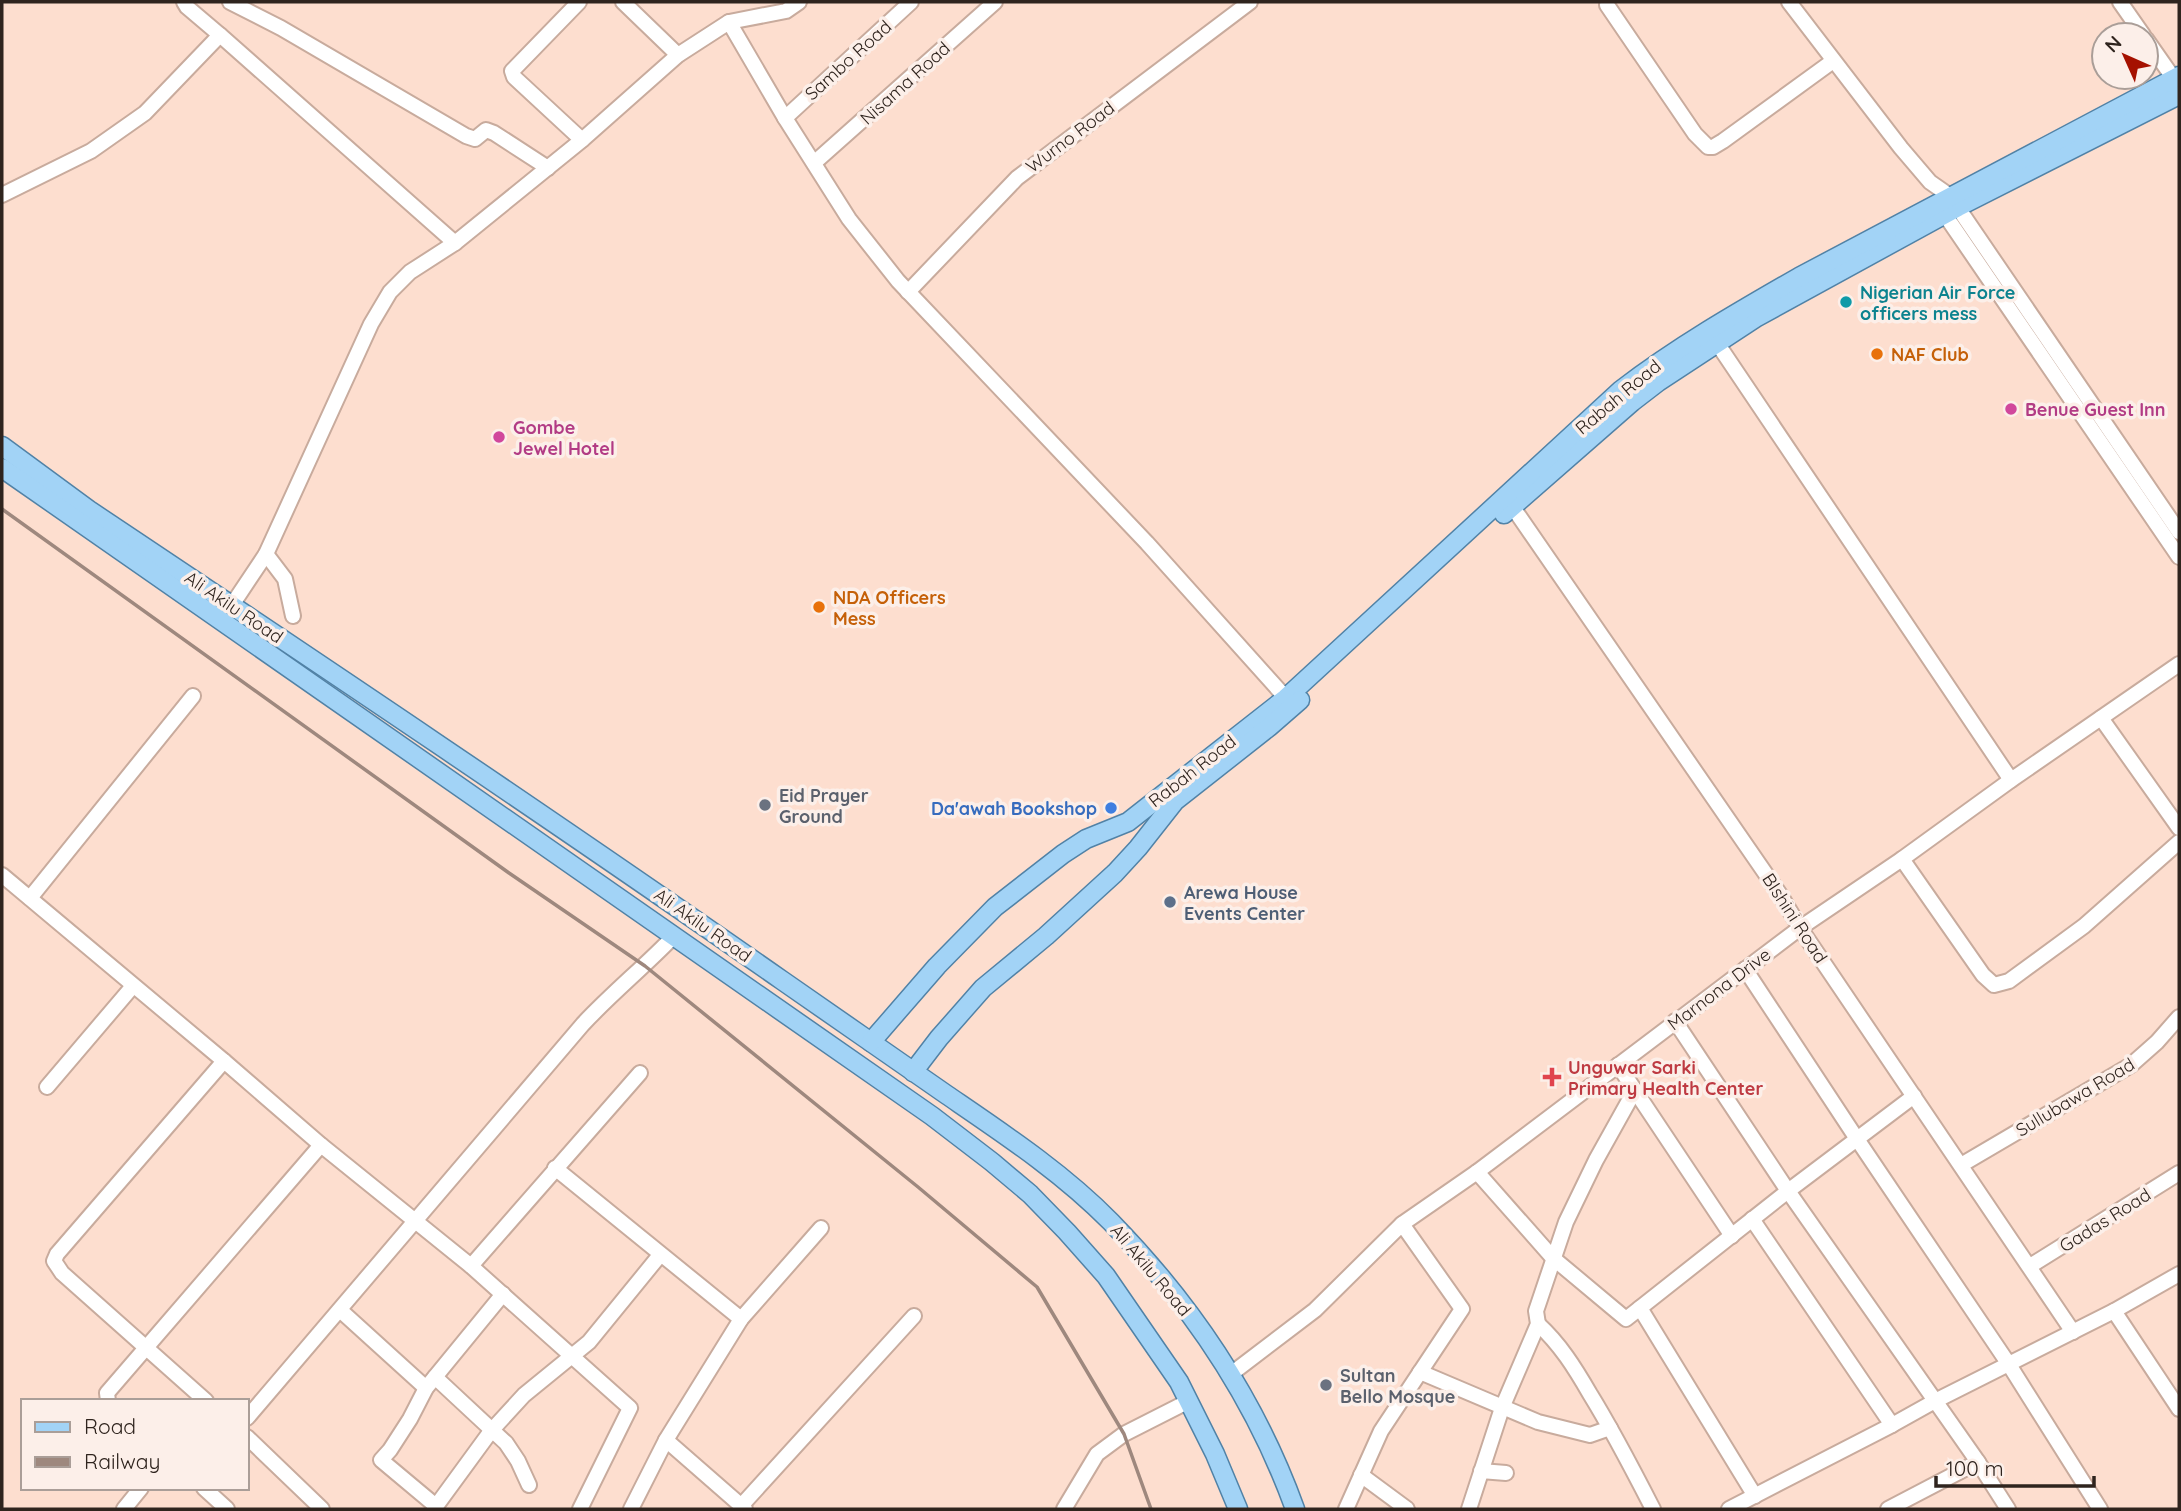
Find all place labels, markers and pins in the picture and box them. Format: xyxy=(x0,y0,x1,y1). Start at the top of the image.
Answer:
place label: Nigerian Air Force officers mess xyxy=(1860,281,2015,325)
marker: Nigerian Air Force officers mess xyxy=(1838,294,1854,310)
place label: NAF Club xyxy=(1891,343,1969,366)
marker: NAF Club xyxy=(1869,346,1885,362)
place label: Benue Guest Inn xyxy=(2025,398,2166,421)
marker: Benue Guest Inn xyxy=(2003,401,2019,417)
place label: Gombe Jewel Hotel xyxy=(513,416,615,460)
marker: Gombe Jewel Hotel xyxy=(491,429,507,445)
place label: NDA Officers Mess xyxy=(833,586,946,630)
marker: NDA Officers Mess xyxy=(811,599,827,615)
place label: Eid Prayer Ground xyxy=(779,784,869,828)
marker: Eid Prayer Ground xyxy=(757,797,773,813)
place label: Da'awah Bookshop xyxy=(931,797,1097,820)
marker: Da'awah Bookshop xyxy=(1103,800,1119,816)
place label: Arewa House Events Center xyxy=(1184,881,1305,925)
marker: Arewa House Events Center xyxy=(1162,894,1178,910)
place label: Unguwar Sarki Primary Health Center xyxy=(1568,1056,1763,1100)
marker: Unguwar Sarki Primary Health Center xyxy=(1542,1067,1562,1087)
place label: Sultan Bello Mosque xyxy=(1340,1364,1455,1408)
marker: Sultan Bello Mosque xyxy=(1318,1377,1334,1393)

